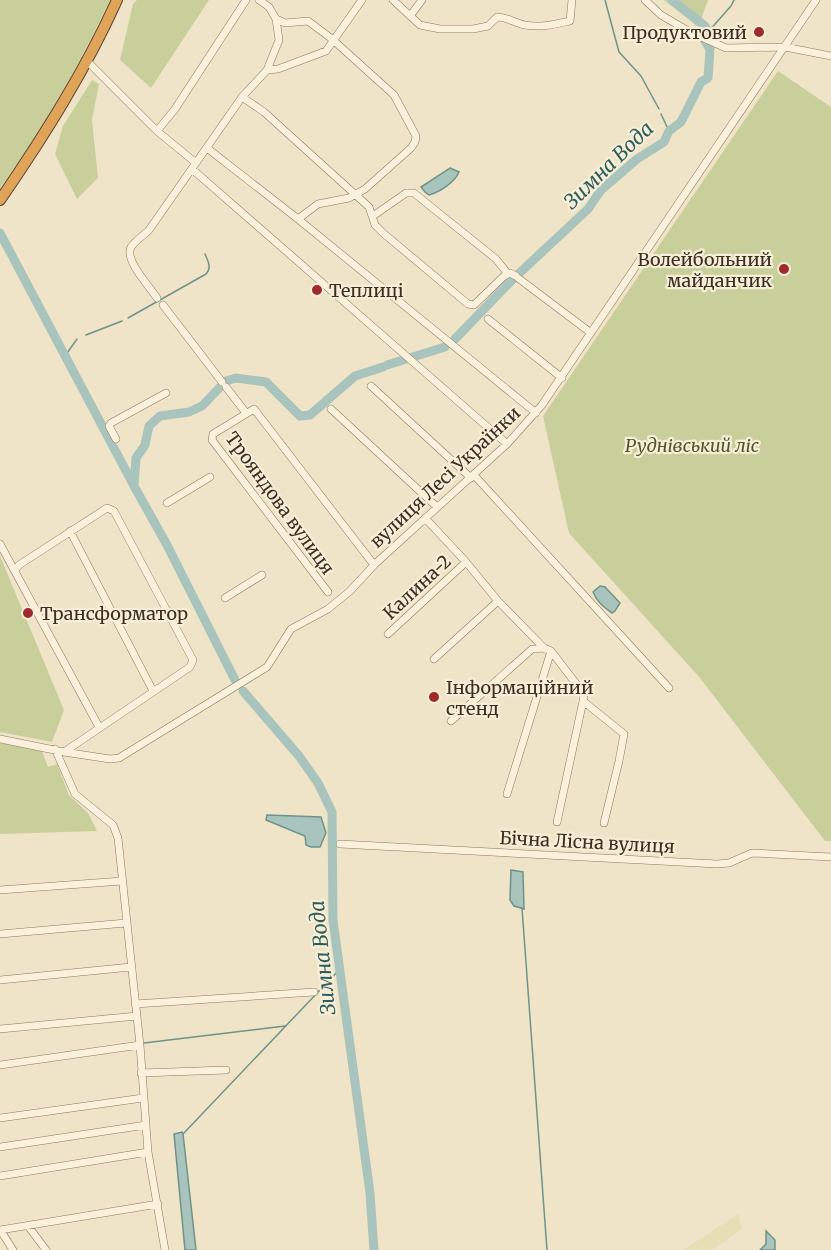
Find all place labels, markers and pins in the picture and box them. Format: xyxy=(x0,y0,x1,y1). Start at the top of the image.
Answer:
place label: Продуктовий xyxy=(622,21,747,44)
marker: Продуктовий xyxy=(752,25,766,39)
place label: Волейбольний майданчик xyxy=(638,248,773,292)
marker: Волейбольний майданчик xyxy=(777,262,791,276)
place label: Теплиці xyxy=(329,279,404,302)
marker: Теплиці xyxy=(310,283,324,297)
place label: Трансформатор xyxy=(40,602,188,625)
marker: Трансформатор xyxy=(21,606,35,620)
place label: Інформаційний стенд xyxy=(446,676,593,720)
marker: Інформаційний стенд xyxy=(427,690,441,704)

